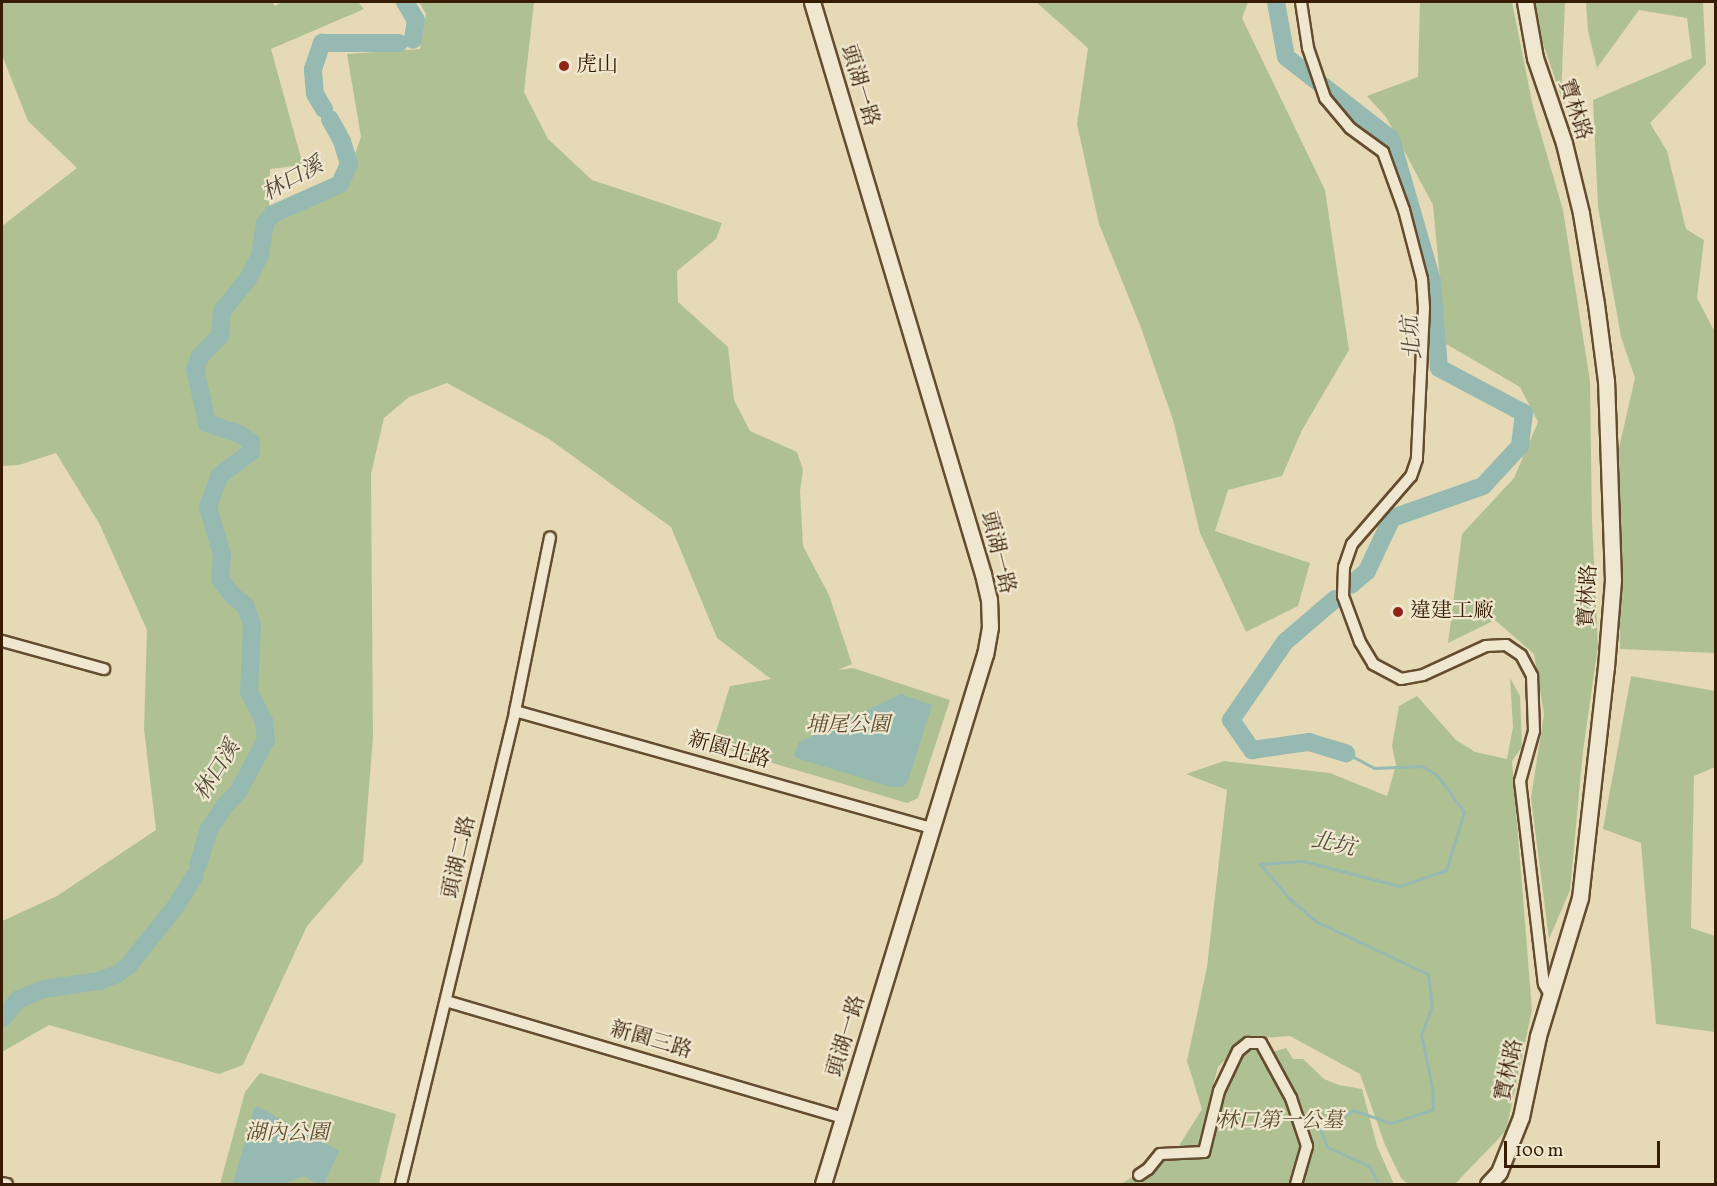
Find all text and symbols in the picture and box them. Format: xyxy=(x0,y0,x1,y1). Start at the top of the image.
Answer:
street label: 頭湖一路 xyxy=(835,42,883,130)
place label: 虎山 xyxy=(576,53,618,79)
marker: 虎山 xyxy=(557,59,571,73)
street label: 寶林路 xyxy=(1552,76,1596,144)
water label: 林口溪 xyxy=(258,152,328,208)
water label: 北坑 xyxy=(1398,315,1428,361)
street label: 頭湖一路 xyxy=(975,509,1019,597)
street label: 寶林路 xyxy=(1575,564,1603,628)
place label: 違建工廠 xyxy=(1410,599,1494,625)
marker: 違建工廠 xyxy=(1391,605,1405,619)
park label: 埔尾公園 xyxy=(806,713,890,739)
street label: 新園北路 xyxy=(685,727,773,775)
water label: 林口溪 xyxy=(189,736,247,806)
street label: 頭湖二路 xyxy=(438,813,482,901)
water label: 北坑 xyxy=(1309,828,1357,862)
street label: 頭湖一路 xyxy=(823,992,871,1080)
street label: 新園三路 xyxy=(607,1017,695,1065)
street label: 寶林路 xyxy=(1491,1037,1529,1103)
park label: 林口第一公墓 xyxy=(1217,1109,1343,1135)
park label: 湖內公園 xyxy=(245,1121,329,1147)
scale bar xyxy=(1507,1129,1663,1167)
text: 100 m xyxy=(1515,1139,1564,1164)

